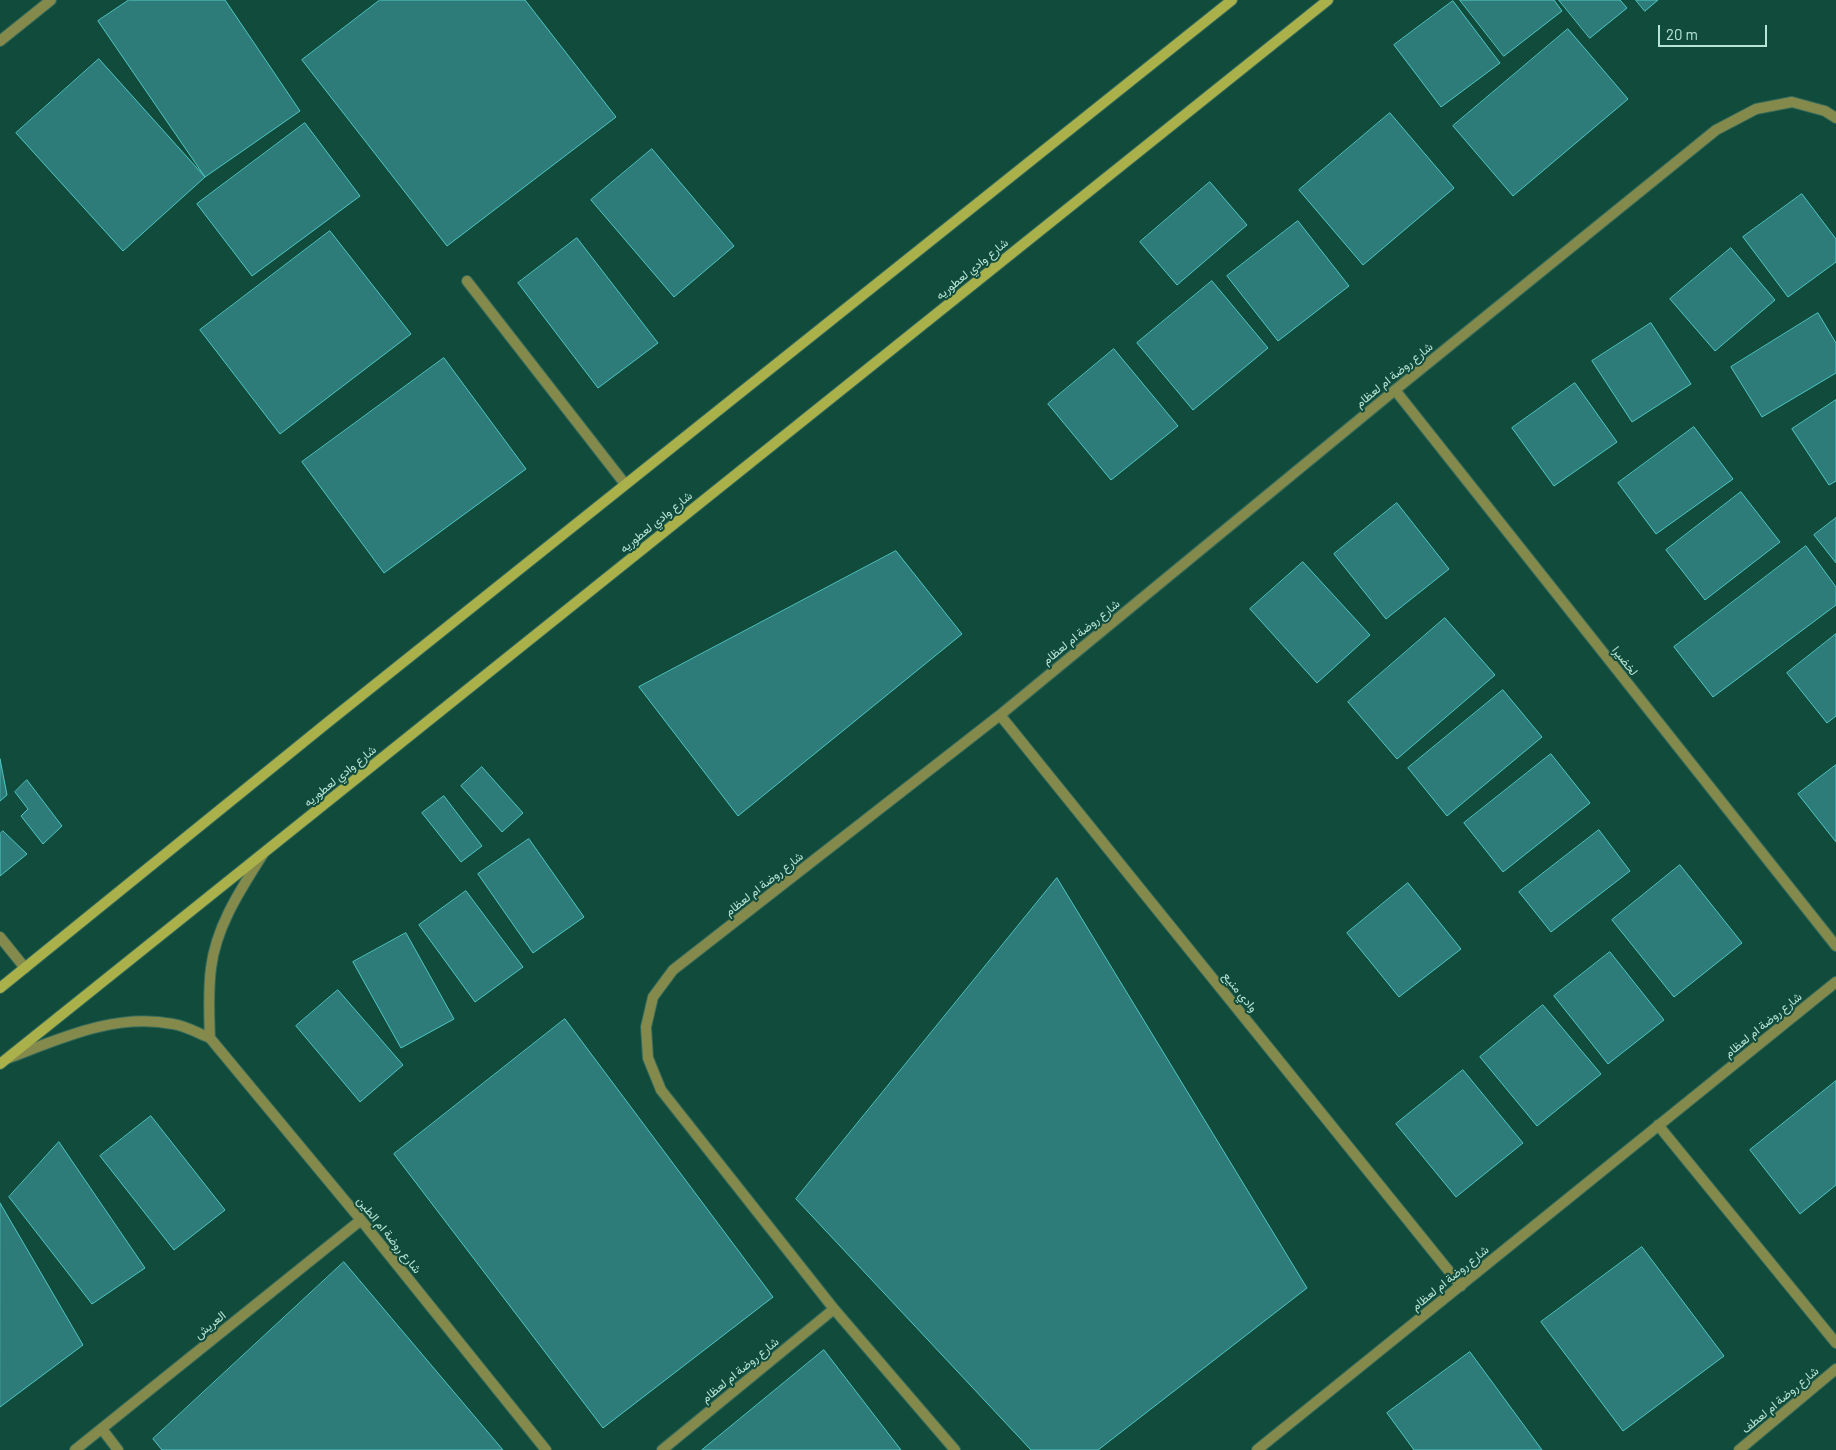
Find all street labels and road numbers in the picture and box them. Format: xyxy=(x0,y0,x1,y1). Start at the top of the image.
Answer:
street label: شارع وادي لعطوريه xyxy=(933,235,1011,303)
street label: شارع روضة ام لعظام xyxy=(1352,339,1436,411)
street label: شارع وادي لعطوريه xyxy=(617,488,695,556)
street label: شارع روضة ام لعظام xyxy=(1039,596,1123,668)
street label: لخضيرا xyxy=(1609,643,1641,679)
street label: شارع وادي لعطوريه xyxy=(301,742,379,810)
street label: شارع روضة ام لعظام xyxy=(722,849,806,919)
street label: وادي منيع xyxy=(1219,969,1261,1015)
street label: شارع روضة ام لعظام xyxy=(1721,989,1805,1061)
street label: شارع روضة ام الطين xyxy=(354,1194,424,1276)
street label: شارع روضة ام لعظام xyxy=(1408,1242,1492,1314)
street label: العريش xyxy=(191,1308,229,1342)
street label: شارع روضة ام لعظام xyxy=(698,1334,782,1406)
street label: شارع روضة ام لعطف xyxy=(1738,1364,1822,1436)

